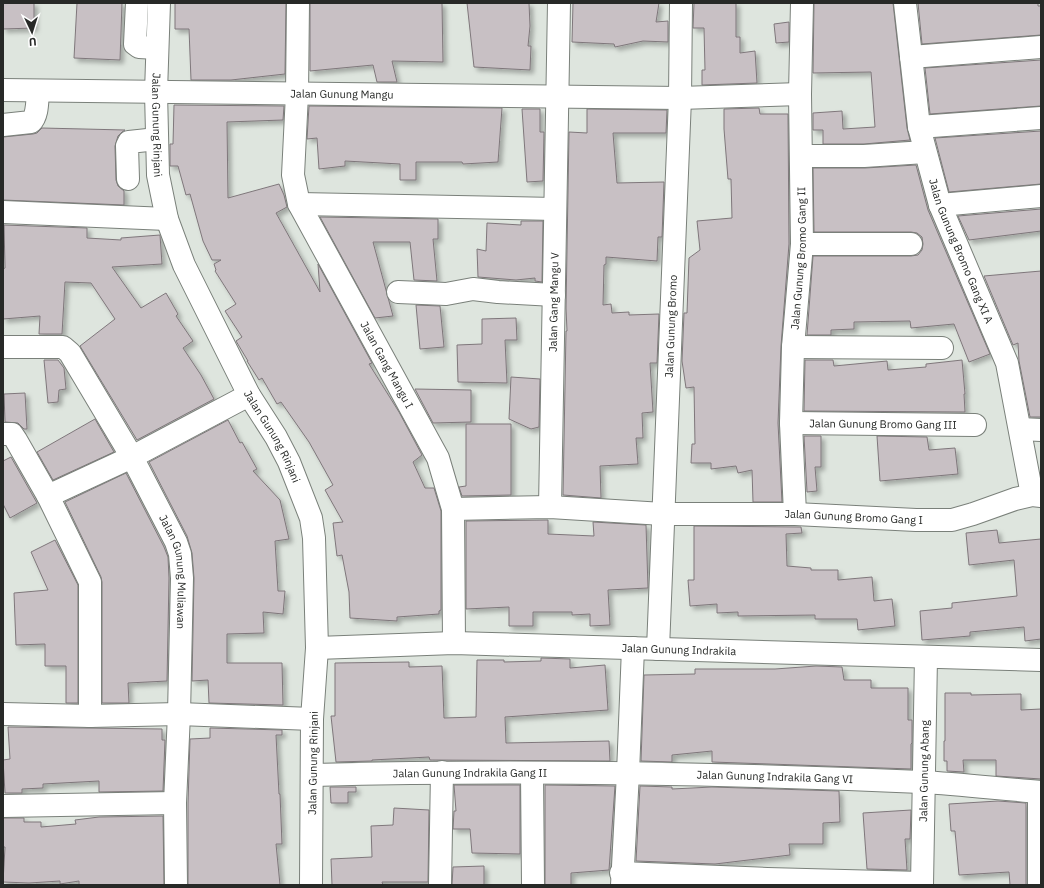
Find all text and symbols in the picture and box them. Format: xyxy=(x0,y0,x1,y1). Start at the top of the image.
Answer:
north arrow xyxy=(12,12,52,52)
text: U xyxy=(28,35,37,49)
street label: Jalan Gunung Rinjani xyxy=(149,73,165,178)
street label: Jalan Gunung Mangu xyxy=(290,86,394,102)
street label: Jalan Gunung Bromo Gang XI A xyxy=(926,177,996,326)
street label: Jalan Gunung Bromo Gang II xyxy=(788,187,809,330)
street label: Jalan Gang Mangu V xyxy=(546,252,562,352)
street label: Jalan Gunung Bromo xyxy=(662,274,680,378)
street label: Jalan Gang Mangu I xyxy=(357,319,417,411)
street label: Jalan Gunung Rinjani xyxy=(241,388,303,485)
street label: Jalan Gunung Bromo Gang III xyxy=(809,416,957,432)
street label: Jalan Gunung Bromo Gang I xyxy=(784,507,923,527)
street label: Jalan Gunung Muliawan xyxy=(156,512,189,629)
street label: Jalan Gunung Indrakila xyxy=(621,641,736,658)
street label: Jalan Gunung Rinjani xyxy=(305,711,321,815)
street label: Jalan Gunung Abang xyxy=(916,720,932,822)
street label: Jalan Gunung Indrakila Gang II xyxy=(393,766,547,780)
street label: Jalan Gunung Indrakila Gang VI xyxy=(696,768,853,786)

